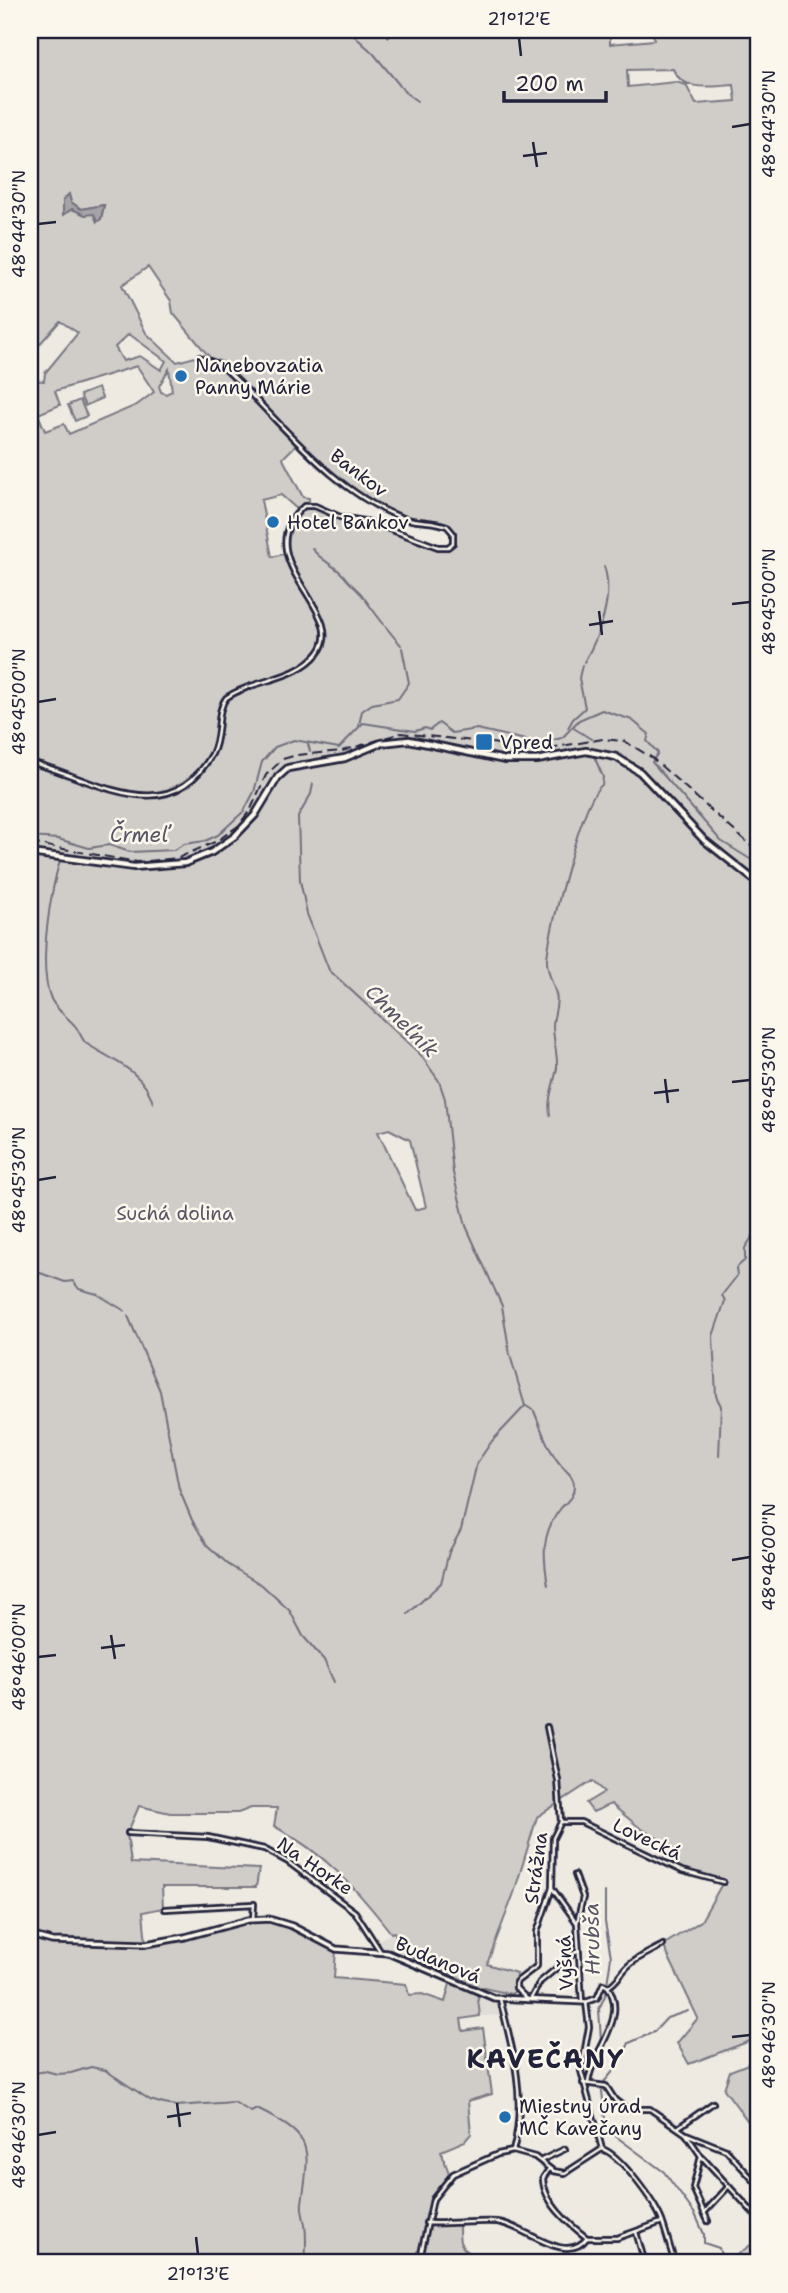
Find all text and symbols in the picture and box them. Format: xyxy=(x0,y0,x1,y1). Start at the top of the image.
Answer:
text: 21°12'E xyxy=(487,7,551,31)
scale bar xyxy=(504,60,606,104)
text: 200 m xyxy=(515,70,584,98)
text: 48°44'30"N xyxy=(757,70,781,178)
text: 48°44'30"N xyxy=(7,170,31,278)
place label: Nanebovzatia Panny Márie xyxy=(195,353,323,400)
marker: Nanebovzatia Panny Márie xyxy=(173,368,189,384)
street label: Bankov xyxy=(325,443,393,503)
place label: Hotel Bankov xyxy=(287,510,409,535)
marker: Hotel Bankov xyxy=(265,514,281,530)
text: 48°45'00"N xyxy=(757,548,781,656)
text: 48°45'00"N xyxy=(7,648,31,756)
place label: Vpred xyxy=(500,730,553,755)
marker: Vpred xyxy=(474,732,494,752)
water label: Črmeľ xyxy=(110,820,172,849)
water label: Chmeľník xyxy=(359,978,445,1064)
text: 48°45'30"N xyxy=(757,1026,781,1134)
text: 48°45'30"N xyxy=(7,1126,31,1234)
park label: Suchá dolina xyxy=(116,1201,234,1226)
text: 48°46'00"N xyxy=(757,1503,781,1611)
text: 48°46'00"N xyxy=(7,1603,31,1711)
street label: Lovecká xyxy=(609,1812,686,1866)
street label: Strážna xyxy=(519,1830,553,1906)
street label: Na Horke xyxy=(272,1831,358,1901)
water label: Hrubša xyxy=(577,1903,607,1975)
street label: Budanová xyxy=(392,1931,485,1989)
street label: Vyšná xyxy=(551,1935,579,1991)
text: 48°46'30"N xyxy=(757,1981,781,2089)
district label: KAVEČANY xyxy=(467,2041,625,2076)
text: 48°46'30"N xyxy=(7,2081,31,2189)
place label: Miestny úrad MČ Kavečany xyxy=(519,2094,642,2141)
marker: Miestny úrad MČ Kavečany xyxy=(497,2109,513,2125)
text: 21°13'E xyxy=(166,2262,230,2286)

